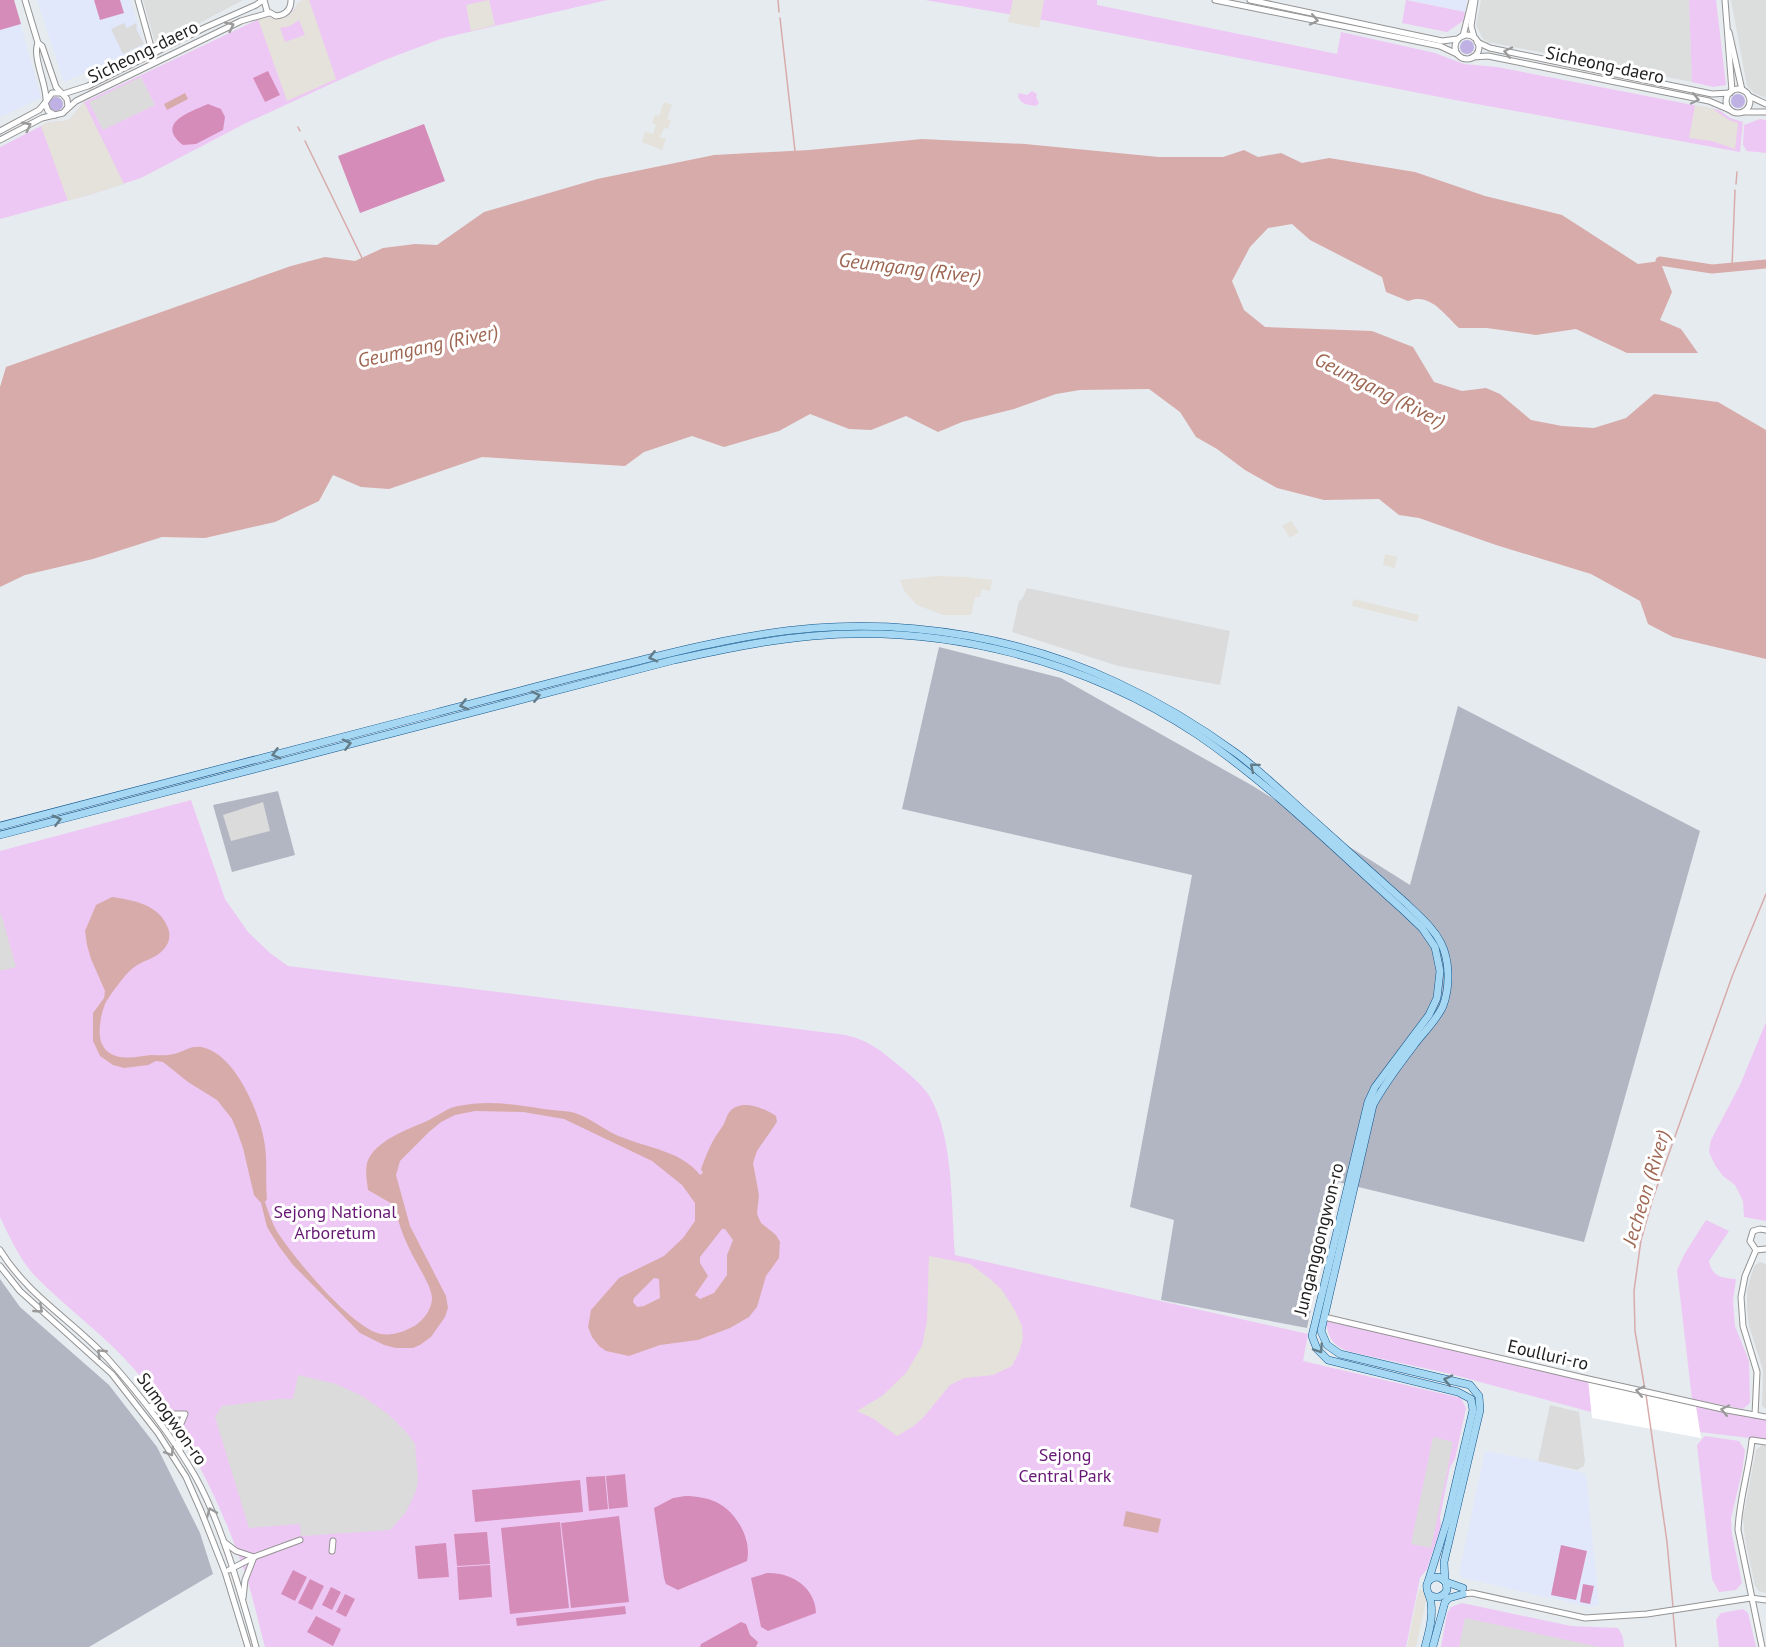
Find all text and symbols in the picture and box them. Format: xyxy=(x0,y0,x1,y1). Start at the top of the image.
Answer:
one-way arrow xyxy=(1308,13,1318,26)
street label: Sicheong-daero xyxy=(84,15,202,88)
one-way arrow xyxy=(223,22,234,34)
street label: Sicheong-daero xyxy=(1544,41,1666,88)
one-way arrow xyxy=(1503,46,1513,59)
one-way arrow xyxy=(1690,91,1700,104)
one-way arrow xyxy=(20,121,31,133)
water label: Geumgang (River) xyxy=(837,246,983,290)
water label: Geumgang (River) xyxy=(355,318,501,374)
water label: Geumgang (River) xyxy=(1310,346,1450,434)
one-way arrow xyxy=(648,650,658,663)
one-way arrow xyxy=(531,690,541,703)
one-way arrow xyxy=(460,698,470,711)
one-way arrow xyxy=(342,739,352,752)
one-way arrow xyxy=(271,747,281,760)
one-way arrow xyxy=(1250,764,1261,775)
one-way arrow xyxy=(52,815,62,828)
water label: Jecheon (River) xyxy=(1615,1127,1676,1251)
street label: Junganggongwon-ro xyxy=(1288,1160,1349,1319)
park label: Sejong National Arboretum xyxy=(273,1200,397,1244)
one-way arrow xyxy=(32,1302,43,1313)
street label: Eoulluri-ro xyxy=(1505,1334,1591,1375)
one-way arrow xyxy=(1312,1342,1323,1353)
one-way arrow xyxy=(98,1349,109,1360)
street label: Sumogwon-ro xyxy=(132,1368,213,1470)
one-way arrow xyxy=(1443,1375,1453,1388)
one-way arrow xyxy=(1635,1385,1645,1398)
one-way arrow xyxy=(1721,1404,1731,1417)
park label: Sejong Central Park xyxy=(1019,1443,1112,1487)
one-way arrow xyxy=(163,1445,174,1456)
one-way arrow xyxy=(206,1507,218,1518)

